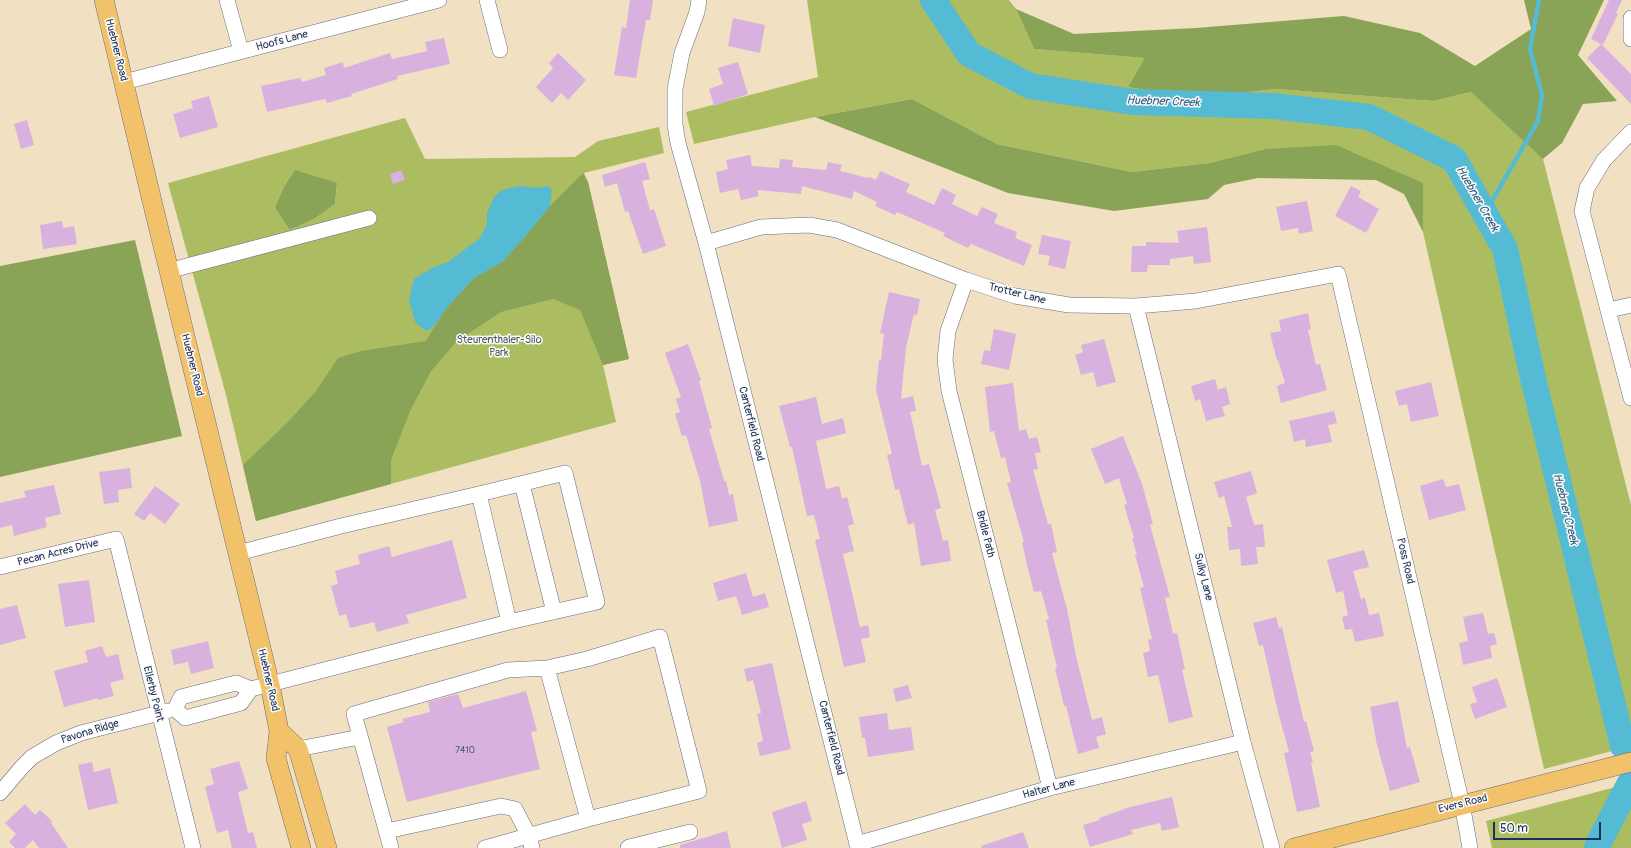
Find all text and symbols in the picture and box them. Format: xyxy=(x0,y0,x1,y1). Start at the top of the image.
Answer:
street label: Huebner Road xyxy=(102,17,130,83)
street label: Hoofs Lane xyxy=(255,28,309,54)
water label: Huebner Creek xyxy=(1126,94,1200,110)
water label: Huebner Creek xyxy=(1452,164,1502,234)
street label: Trotter Lane xyxy=(987,281,1047,307)
street label: Huebner Road xyxy=(178,332,206,398)
park label: Steurenthaler-Silo Park xyxy=(456,333,542,359)
street label: Canterfield Road xyxy=(735,385,767,463)
water label: Huebner Creek xyxy=(1549,472,1581,546)
street label: Bridle Path xyxy=(973,509,997,559)
street label: Pecan Acres Drive xyxy=(16,537,100,569)
street label: Poss Road xyxy=(1393,537,1417,585)
street label: Sulky Lane xyxy=(1191,552,1215,602)
street label: Huebner Road xyxy=(254,647,282,713)
street label: Ellerby Point xyxy=(140,665,166,723)
street label: Canterfield Road xyxy=(815,699,847,777)
street label: Pavona Ridge xyxy=(59,717,121,747)
house number: 7410 xyxy=(455,746,475,756)
street label: Halter Lane xyxy=(1021,776,1077,802)
street label: Evers Road xyxy=(1437,792,1489,816)
scale bar xyxy=(1495,814,1603,840)
text: 50 m xyxy=(1500,821,1528,836)

